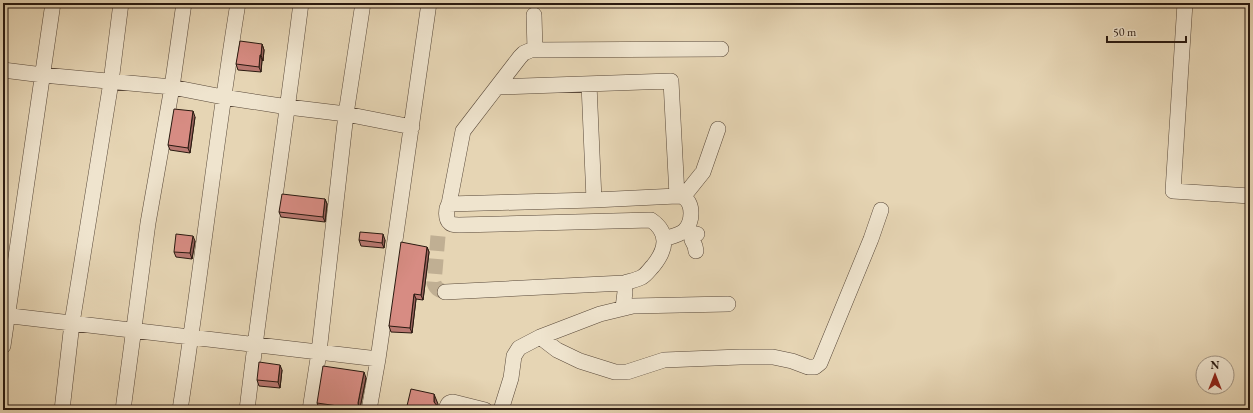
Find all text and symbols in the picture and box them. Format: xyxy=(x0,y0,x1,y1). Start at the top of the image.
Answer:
scale bar xyxy=(1107,18,1186,44)
text: 50 m xyxy=(1113,24,1137,40)
north arrow xyxy=(1195,355,1235,395)
text: N xyxy=(1211,358,1220,372)

